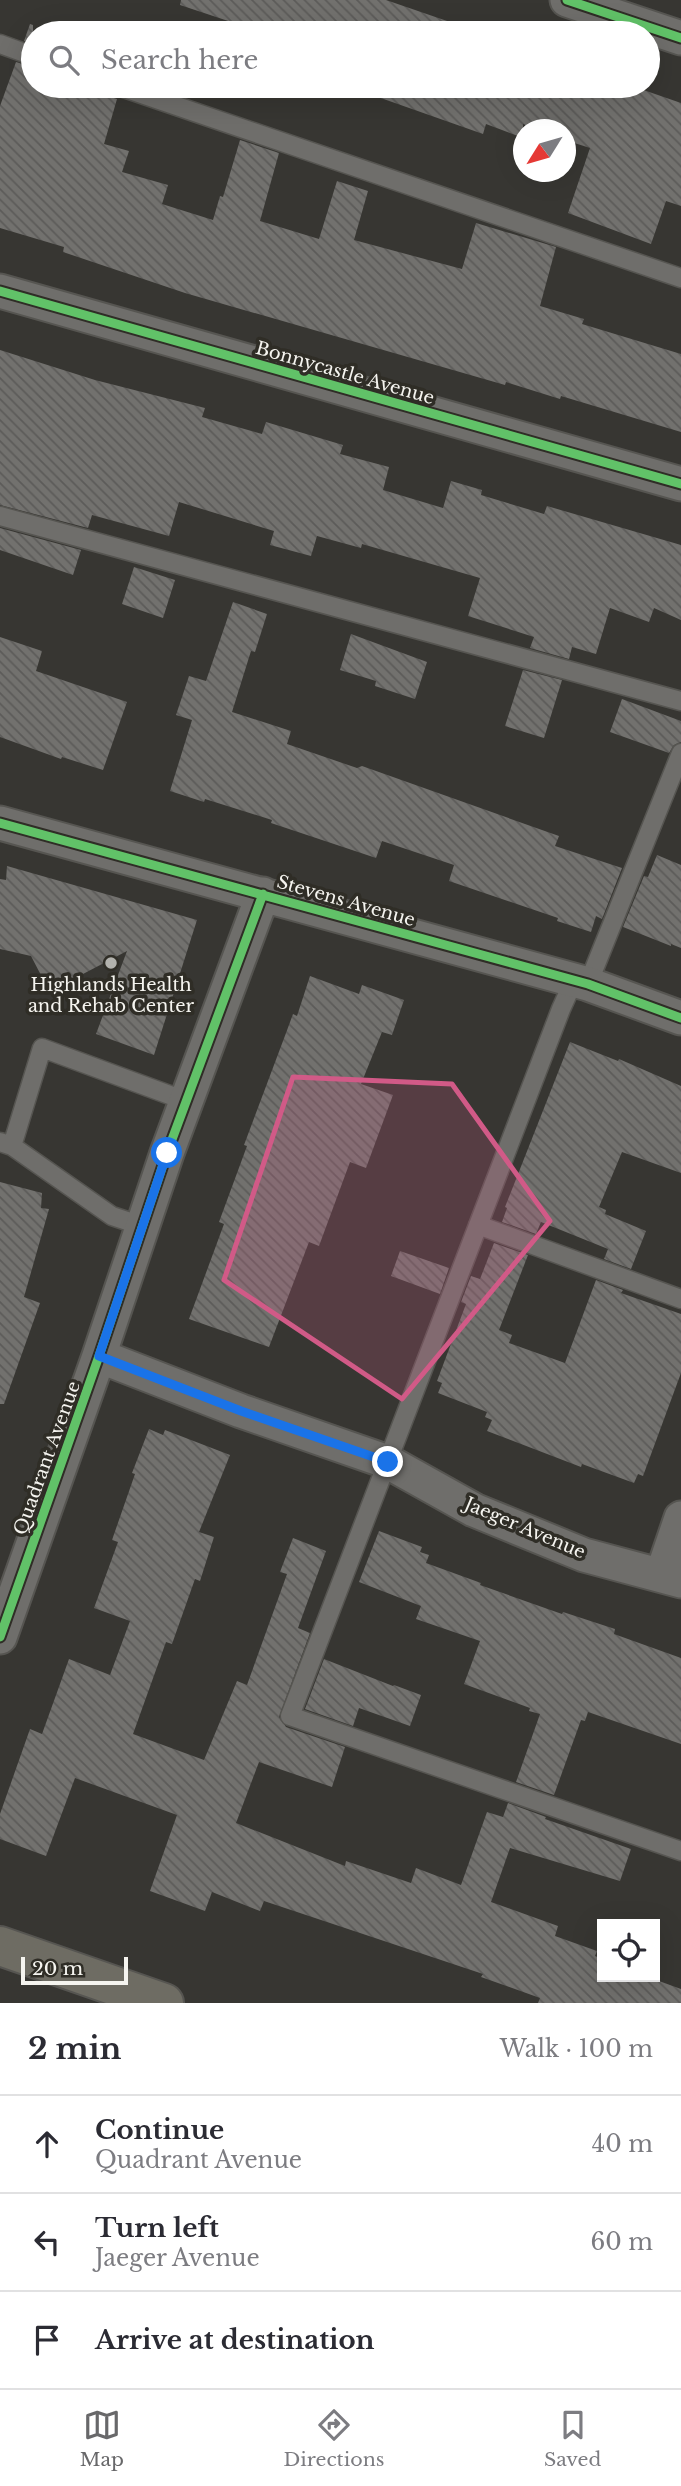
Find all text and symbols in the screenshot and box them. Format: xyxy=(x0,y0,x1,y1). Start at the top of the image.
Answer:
search box xyxy=(21,21,660,98)
icon: search xyxy=(45,41,83,79)
text: Search here xyxy=(101,44,258,76)
north arrow xyxy=(513,119,576,182)
street label: Bonnycastle Avenue xyxy=(253,337,437,409)
street label: Stevens Avenue xyxy=(274,871,418,931)
marker: Highlands Health and Rehab Center xyxy=(103,955,119,971)
place label: Highlands Health and Rehab Center xyxy=(28,974,195,1017)
route start xyxy=(151,1137,182,1168)
street label: Quadrant Avenue xyxy=(9,1378,85,1538)
route end xyxy=(372,1446,403,1477)
street label: Jaeger Avenue xyxy=(460,1492,589,1563)
map controls xyxy=(597,1919,660,1982)
button: locate xyxy=(597,1919,660,1982)
scale bar xyxy=(21,1954,128,1986)
text: 20 m xyxy=(32,1957,83,1980)
text: 2 min xyxy=(28,2030,121,2067)
text: Walk · 100 m xyxy=(500,2035,653,2063)
text: Continue xyxy=(95,2114,224,2146)
icon: ahead xyxy=(28,2125,66,2163)
text: 40 m xyxy=(592,2130,653,2158)
text: Quadrant Avenue xyxy=(95,2146,302,2174)
text: Turn left xyxy=(95,2212,219,2244)
icon: left xyxy=(28,2223,66,2261)
text: 60 m xyxy=(591,2228,653,2256)
text: Jaeger Avenue xyxy=(95,2244,260,2272)
icon: arrive xyxy=(28,2321,66,2359)
text: Arrive at destination xyxy=(95,2324,375,2356)
tab: Map xyxy=(80,2406,124,2471)
tab: Directions xyxy=(283,2406,384,2471)
tab: Saved xyxy=(544,2406,601,2471)

